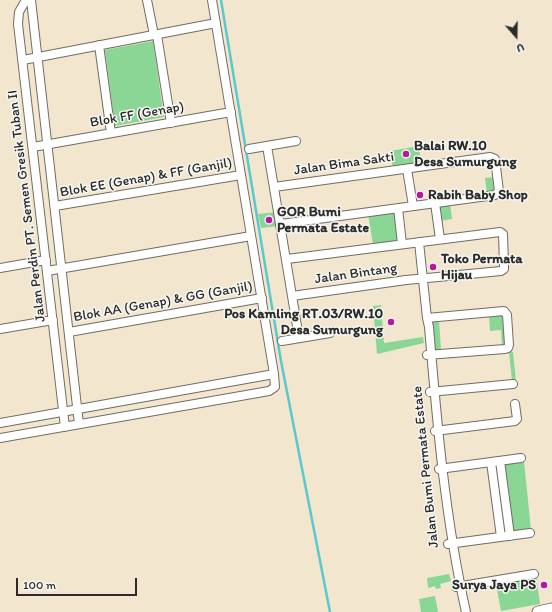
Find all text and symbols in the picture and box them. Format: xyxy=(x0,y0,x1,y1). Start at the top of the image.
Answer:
north arrow xyxy=(496,16,536,56)
text: U xyxy=(515,40,526,55)
street label: Jalan Perdin PT. Semen Gresik Tuban II xyxy=(4,89,50,323)
street label: Blok FF (Genap) xyxy=(89,98,185,132)
place label: Balai RW.10 Desa Sumurgung xyxy=(414,138,517,170)
street label: Jalan Bima Sakti xyxy=(293,149,395,179)
marker: Balai RW.10 Desa Sumurgung xyxy=(401,149,411,159)
street label: Blok EE (Genap) & FF (Ganjil) xyxy=(59,155,233,201)
place label: Rabih Baby Shop xyxy=(428,187,528,203)
marker: Rabih Baby Shop xyxy=(415,190,425,200)
place label: GOR Bumi Permata Estate xyxy=(277,204,369,236)
marker: GOR Bumi Permata Estate xyxy=(264,215,274,225)
place label: Toko Permata Hijau xyxy=(441,251,523,284)
street label: Jalan Bintang xyxy=(314,260,398,288)
marker: Toko Permata Hijau xyxy=(428,262,438,272)
street label: Blok AA (Genap) & GG (Ganjil) xyxy=(72,278,254,326)
place label: Pos Kamling RT.03/RW.10 Desa Sumurgung xyxy=(224,306,383,338)
marker: Pos Kamling RT.03/RW.10 Desa Sumurgung xyxy=(386,317,396,327)
street label: Jalan Bumi Permata Estate xyxy=(409,385,443,549)
scale bar xyxy=(18,570,139,596)
place label: Surya Jaya PS xyxy=(452,577,536,593)
text: 100 m xyxy=(23,578,56,592)
marker: Surya Jaya PS xyxy=(539,580,549,590)

